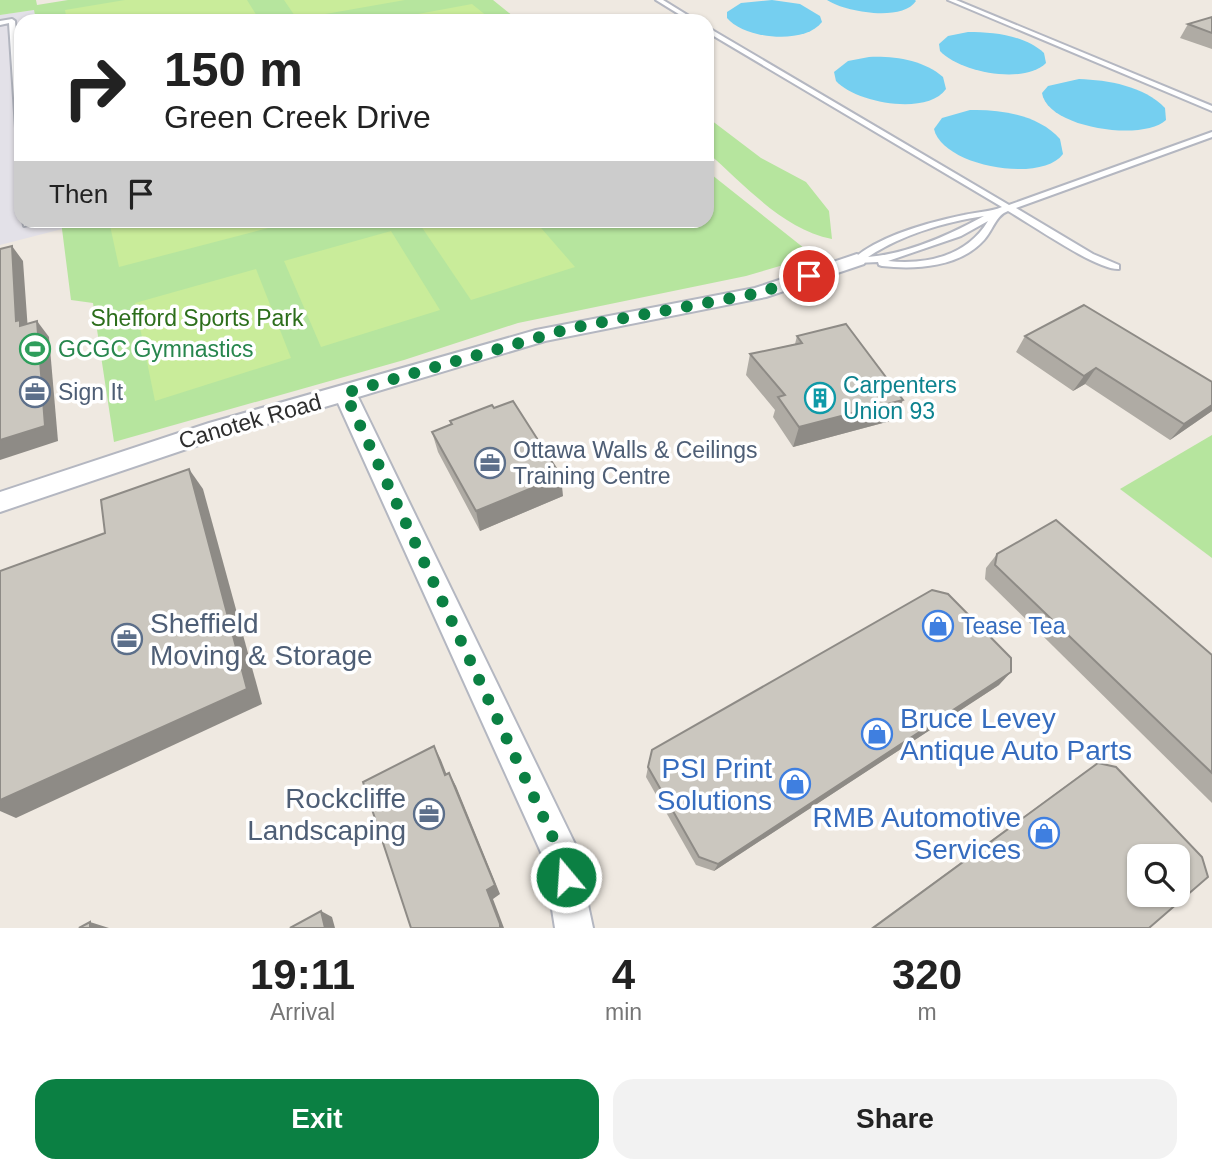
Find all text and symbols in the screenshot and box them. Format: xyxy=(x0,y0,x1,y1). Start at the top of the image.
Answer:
icon: right xyxy=(49,42,140,133)
text: 150 m xyxy=(164,42,303,96)
text: Green Creek Drive xyxy=(164,99,431,135)
icon: arrive xyxy=(122,175,160,213)
text: Then xyxy=(49,179,108,209)
pin xyxy=(779,246,839,306)
icon: arrive xyxy=(790,257,828,295)
park label: Shefford Sports Park xyxy=(90,305,304,331)
sports icon: GCGC Gymnastics xyxy=(18,332,52,366)
place label: GCGC Gymnastics xyxy=(58,336,254,362)
place label: Carpenters Union 93 xyxy=(843,372,957,424)
office icon: Sign It xyxy=(18,375,52,409)
place label: Sign It xyxy=(58,379,124,405)
building icon: Carpenters Union 93 xyxy=(803,381,837,415)
street label: Canotek Road xyxy=(176,388,324,454)
place label: Ottawa Walls & Ceilings Training Centre xyxy=(513,437,758,489)
office icon: Ottawa Walls & Ceilings Training Centre xyxy=(473,446,507,480)
place label: Sheffield Moving & Storage xyxy=(150,608,373,671)
shop icon: Tease Tea xyxy=(921,609,955,643)
place label: Tease Tea xyxy=(961,613,1066,639)
office icon: Sheffield Moving & Storage xyxy=(110,622,144,656)
place label: Bruce Levey Antique Auto Parts xyxy=(900,703,1132,766)
shop icon: Bruce Levey Antique Auto Parts xyxy=(860,717,894,751)
place label: PSI Print Solutions xyxy=(657,753,772,816)
shop icon: PSI Print Solutions xyxy=(778,767,812,801)
place label: Rockcliffe Landscaping xyxy=(247,783,406,846)
office icon: Rockcliffe Landscaping xyxy=(412,797,446,831)
place label: RMB Automotive Services xyxy=(812,802,1021,865)
shop icon: RMB Automotive Services xyxy=(1027,816,1061,850)
position arrow xyxy=(529,840,603,914)
map controls xyxy=(1127,844,1190,907)
button: search xyxy=(1127,844,1190,907)
text: 19:11 xyxy=(250,951,355,998)
text: 4 xyxy=(612,951,635,998)
text: 320 xyxy=(892,951,962,998)
text: Arrival xyxy=(270,999,335,1025)
text: min xyxy=(605,999,642,1025)
text: m xyxy=(917,999,937,1025)
button: Exit xyxy=(35,1079,599,1159)
button: Share xyxy=(613,1079,1177,1159)

